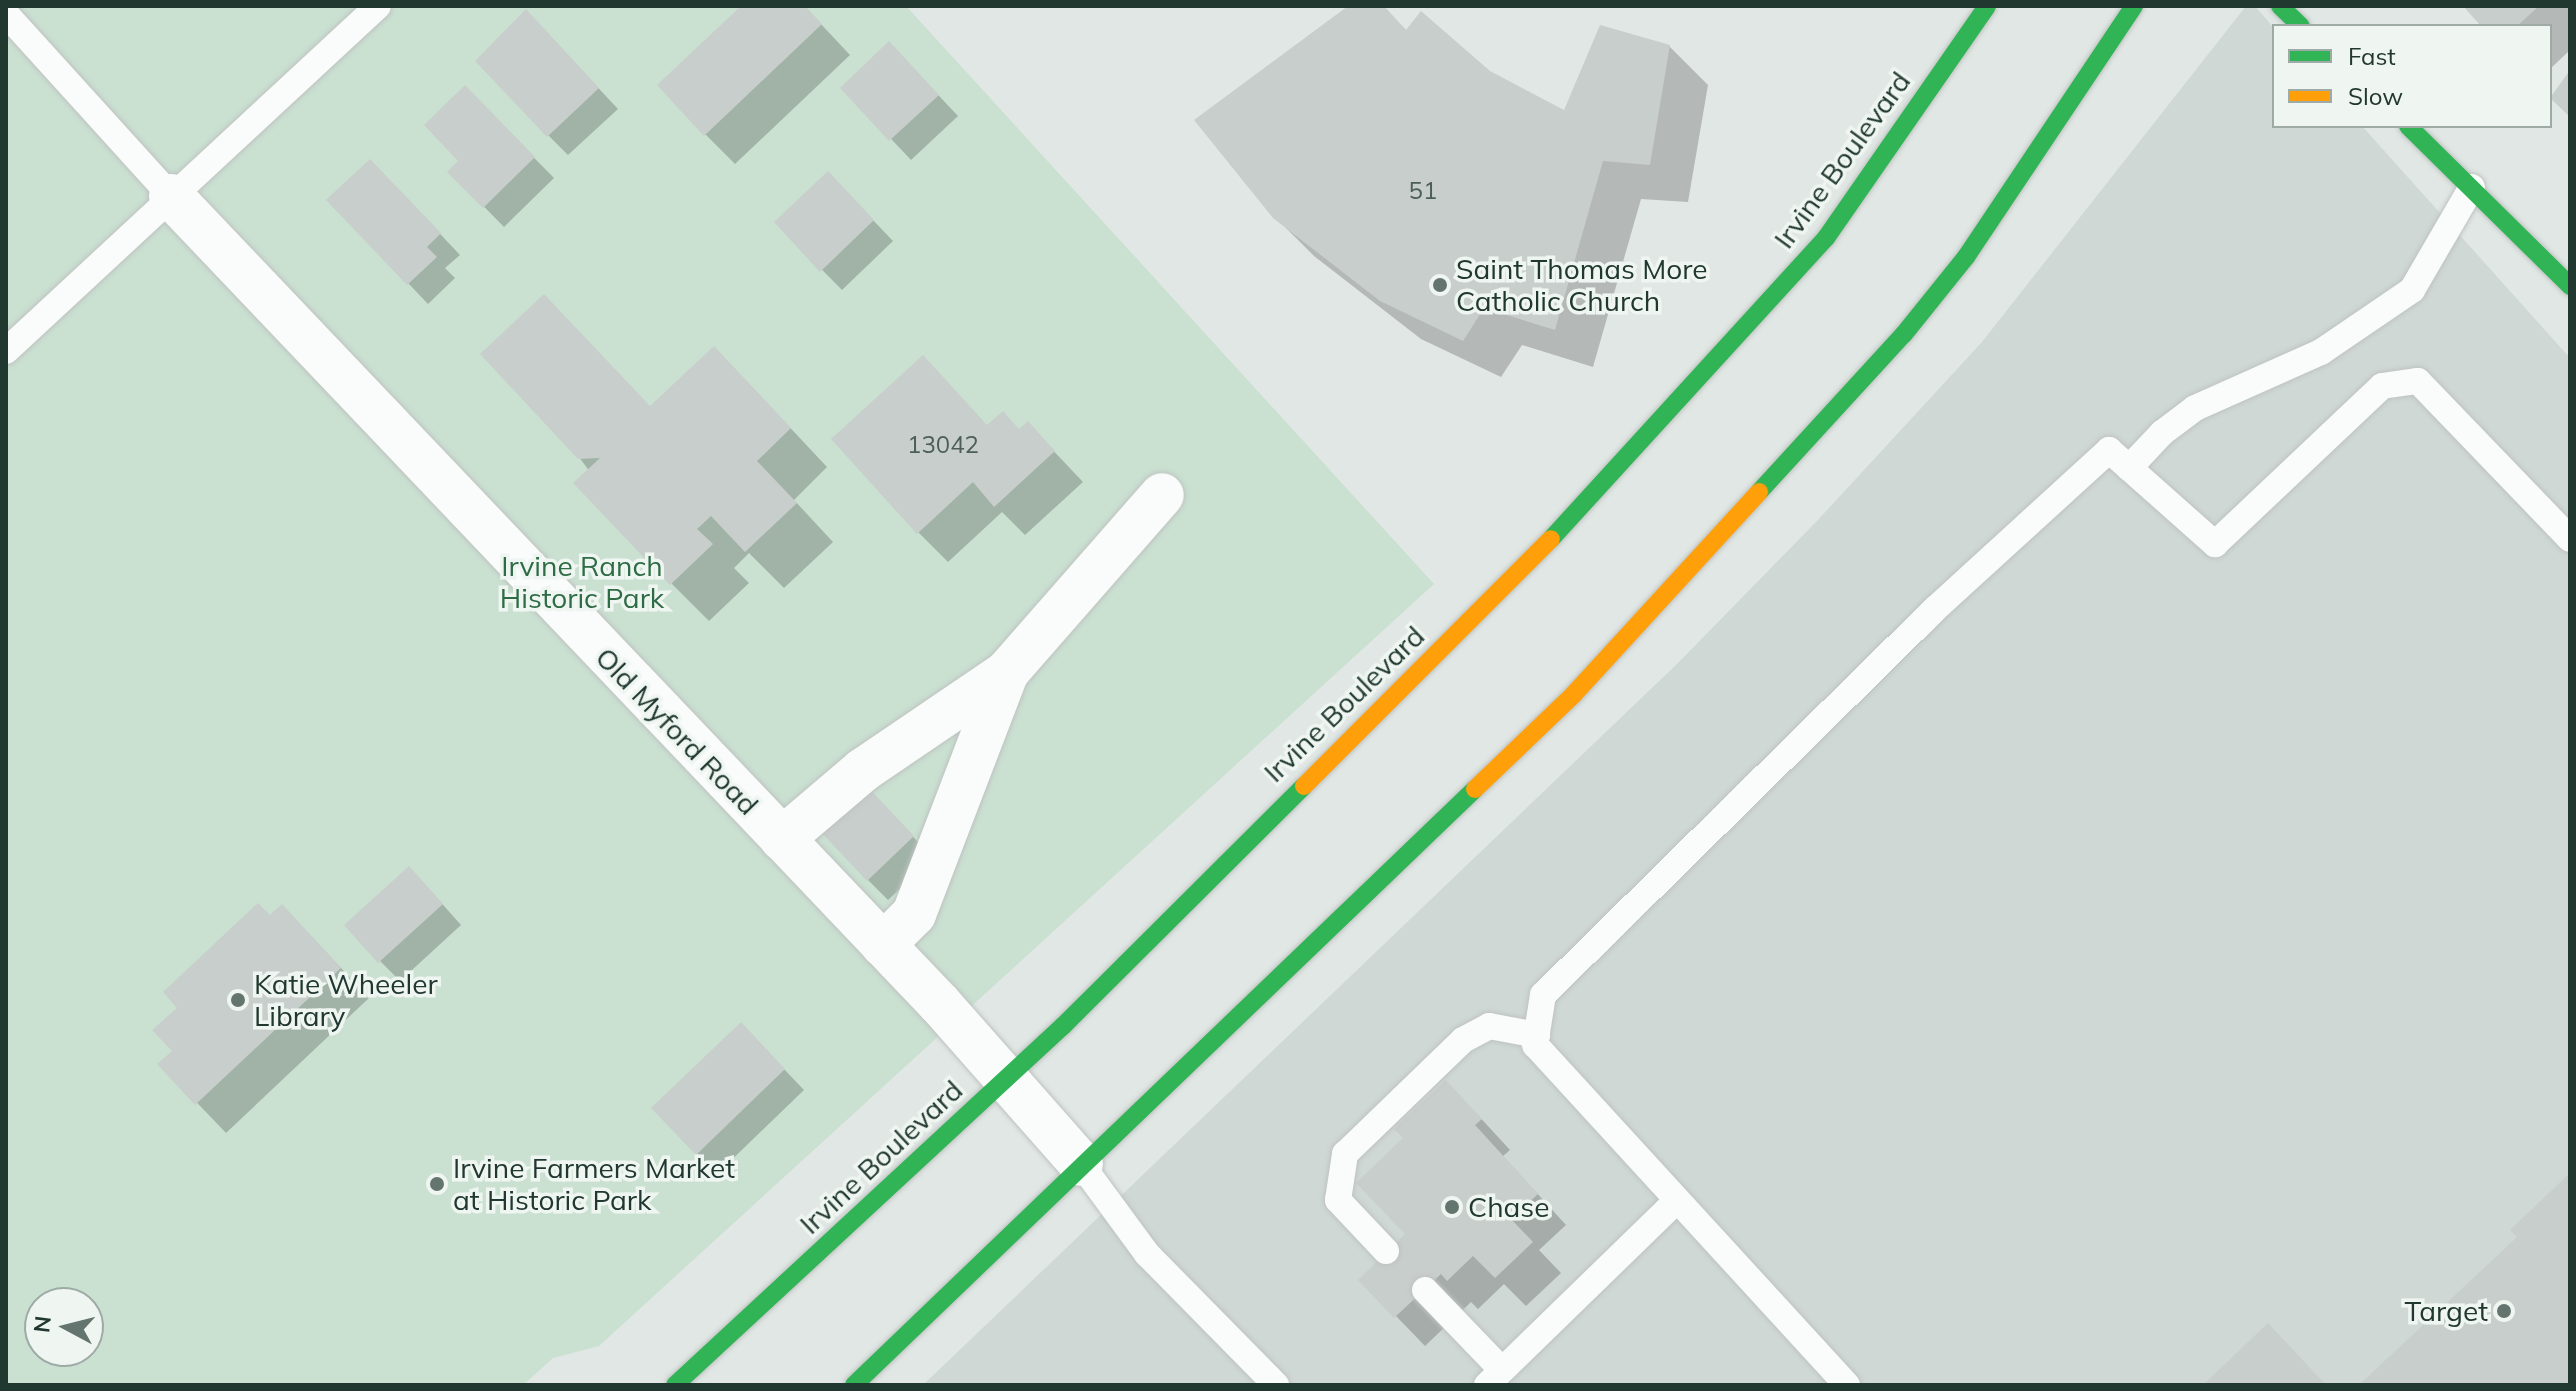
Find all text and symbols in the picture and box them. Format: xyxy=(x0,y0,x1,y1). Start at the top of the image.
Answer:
legend xyxy=(2272,24,2552,128)
text: Fast xyxy=(2348,41,2396,71)
street label: Irvine Boulevard xyxy=(1767,65,1917,255)
text: Slow xyxy=(2348,81,2403,111)
house number: 51 xyxy=(1409,177,1437,205)
place label: Saint Thomas More Catholic Church xyxy=(1456,252,1708,318)
marker: Saint Thomas More Catholic Church xyxy=(1431,276,1449,294)
house number: 13042 xyxy=(907,431,979,459)
park label: Irvine Ranch Historic Park xyxy=(500,549,664,615)
street label: Irvine Boulevard xyxy=(1257,619,1431,789)
street label: Old Myford Road xyxy=(589,640,765,822)
place label: Katie Wheeler Library xyxy=(254,967,438,1033)
marker: Katie Wheeler Library xyxy=(229,991,247,1009)
street label: Irvine Boulevard xyxy=(793,1073,969,1241)
place label: Irvine Farmers Market at Historic Park xyxy=(453,1151,735,1217)
marker: Irvine Farmers Market at Historic Park xyxy=(428,1175,446,1193)
place label: Chase xyxy=(1468,1190,1549,1224)
marker: Chase xyxy=(1443,1198,1461,1216)
north arrow xyxy=(24,1287,104,1367)
place label: Target xyxy=(2405,1294,2488,1328)
marker: Target xyxy=(2495,1302,2513,1320)
text: N xyxy=(27,1314,57,1334)

